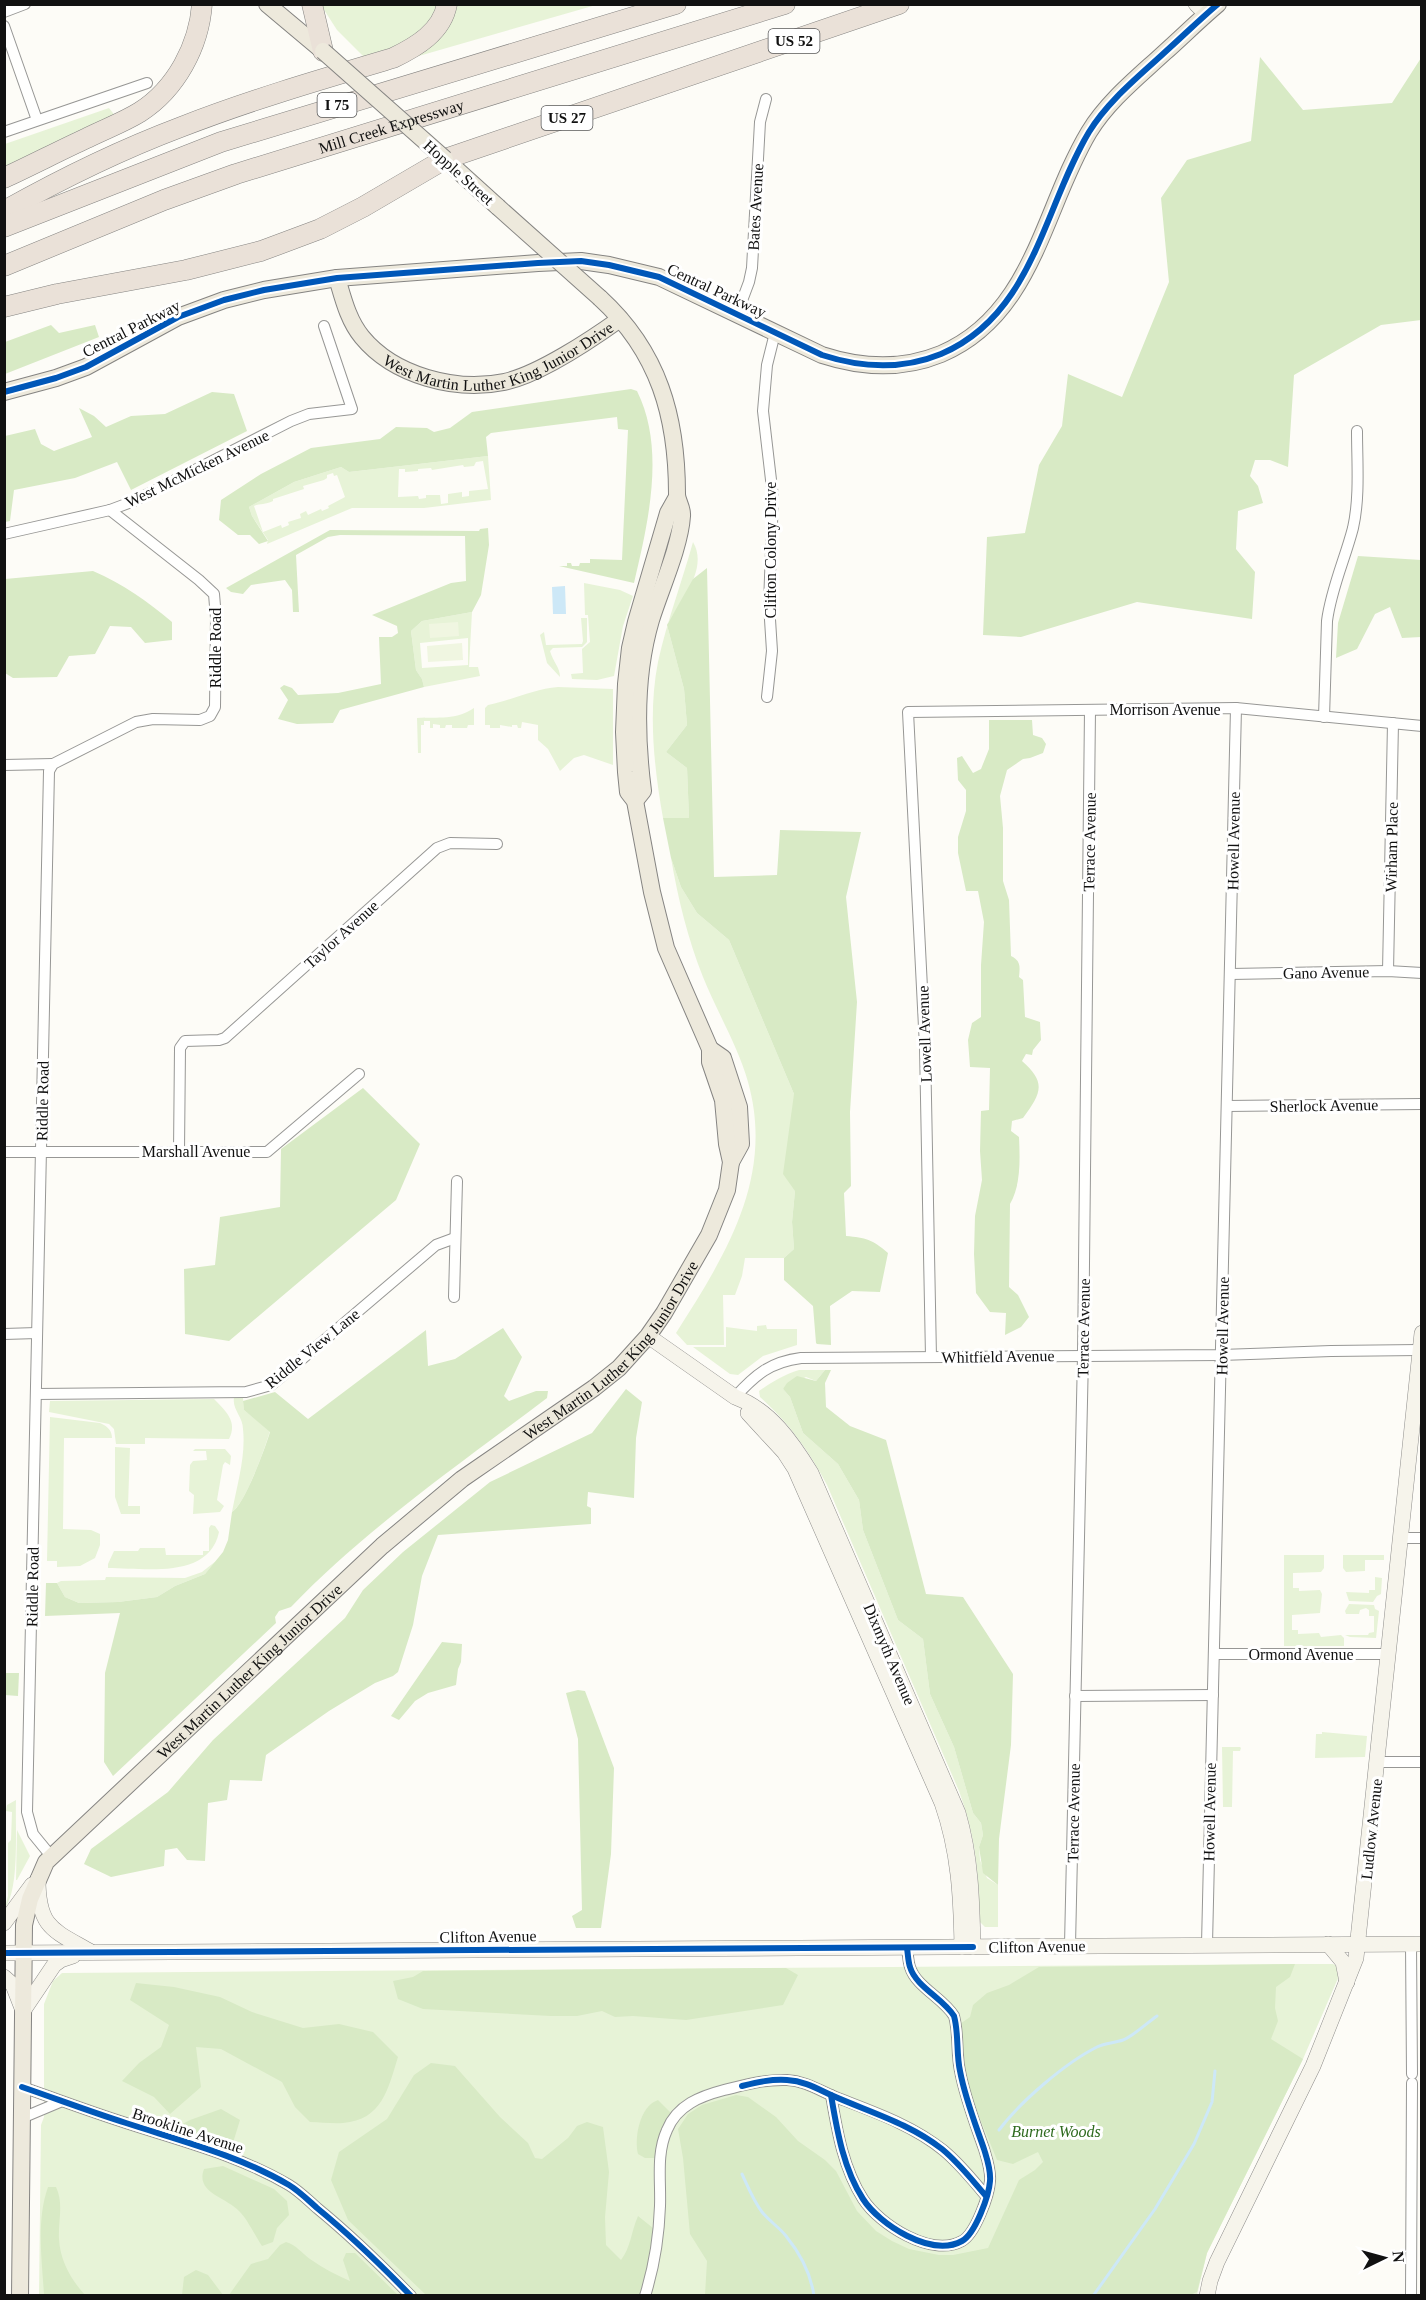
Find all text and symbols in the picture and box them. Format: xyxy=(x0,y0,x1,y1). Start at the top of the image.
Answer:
road number: US 52 xyxy=(768,29,820,53)
road number: I 75 xyxy=(318,93,356,117)
street label: Mill Creek Expressway xyxy=(317,96,466,157)
road number: US 27 xyxy=(542,106,592,130)
street label: Hopple Street xyxy=(419,136,498,209)
street label: Bates Avenue xyxy=(745,163,766,251)
street label: Central Parkway xyxy=(664,260,769,322)
street label: Central Parkway xyxy=(80,297,183,361)
street label: West Martin Luther King Junior Drive xyxy=(380,319,616,394)
street label: West McMicken Avenue xyxy=(123,426,272,511)
street label: Clifton Colony Drive xyxy=(762,482,780,618)
street label: Riddle Road xyxy=(207,608,224,688)
street label: Morrison Avenue xyxy=(1109,701,1221,718)
street label: Howell Avenue xyxy=(1224,791,1243,891)
street label: Terrace Avenue xyxy=(1080,792,1099,892)
street label: Wirham Place xyxy=(1382,802,1401,892)
street label: Taylor Avenue xyxy=(301,897,382,973)
street label: Gano Avenue xyxy=(1283,963,1369,982)
street label: Lowell Avenue xyxy=(914,985,935,1083)
street label: Riddle Road xyxy=(33,1061,52,1141)
street label: Sherlock Avenue xyxy=(1270,1096,1378,1115)
street label: Marshall Avenue xyxy=(142,1143,250,1160)
street label: West Martin Luther King Junior Drive xyxy=(520,1258,701,1443)
street label: Howell Avenue xyxy=(1213,1276,1232,1376)
street label: Terrace Avenue xyxy=(1074,1278,1093,1378)
street label: Riddle View Lane xyxy=(262,1305,363,1392)
street label: Whitfield Avenue xyxy=(941,1347,1055,1366)
street label: Riddle Road xyxy=(23,1547,42,1627)
street label: West Martin Luther King Junior Drive xyxy=(154,1581,345,1762)
street label: Dixmyth Avenue xyxy=(860,1601,919,1708)
street label: Ormond Avenue xyxy=(1248,1646,1354,1663)
street label: Howell Avenue xyxy=(1200,1762,1219,1862)
street label: Terrace Avenue xyxy=(1064,1763,1083,1863)
street label: Ludlow Avenue xyxy=(1358,1778,1385,1880)
street label: Clifton Avenue xyxy=(439,1927,537,1946)
street label: Clifton Avenue xyxy=(988,1937,1086,1956)
street label: Brookline Avenue xyxy=(130,2105,245,2156)
park label: Burnet Woods xyxy=(1011,2123,1101,2140)
north arrow xyxy=(1354,2228,1414,2288)
text: N xyxy=(1389,2250,1407,2264)

